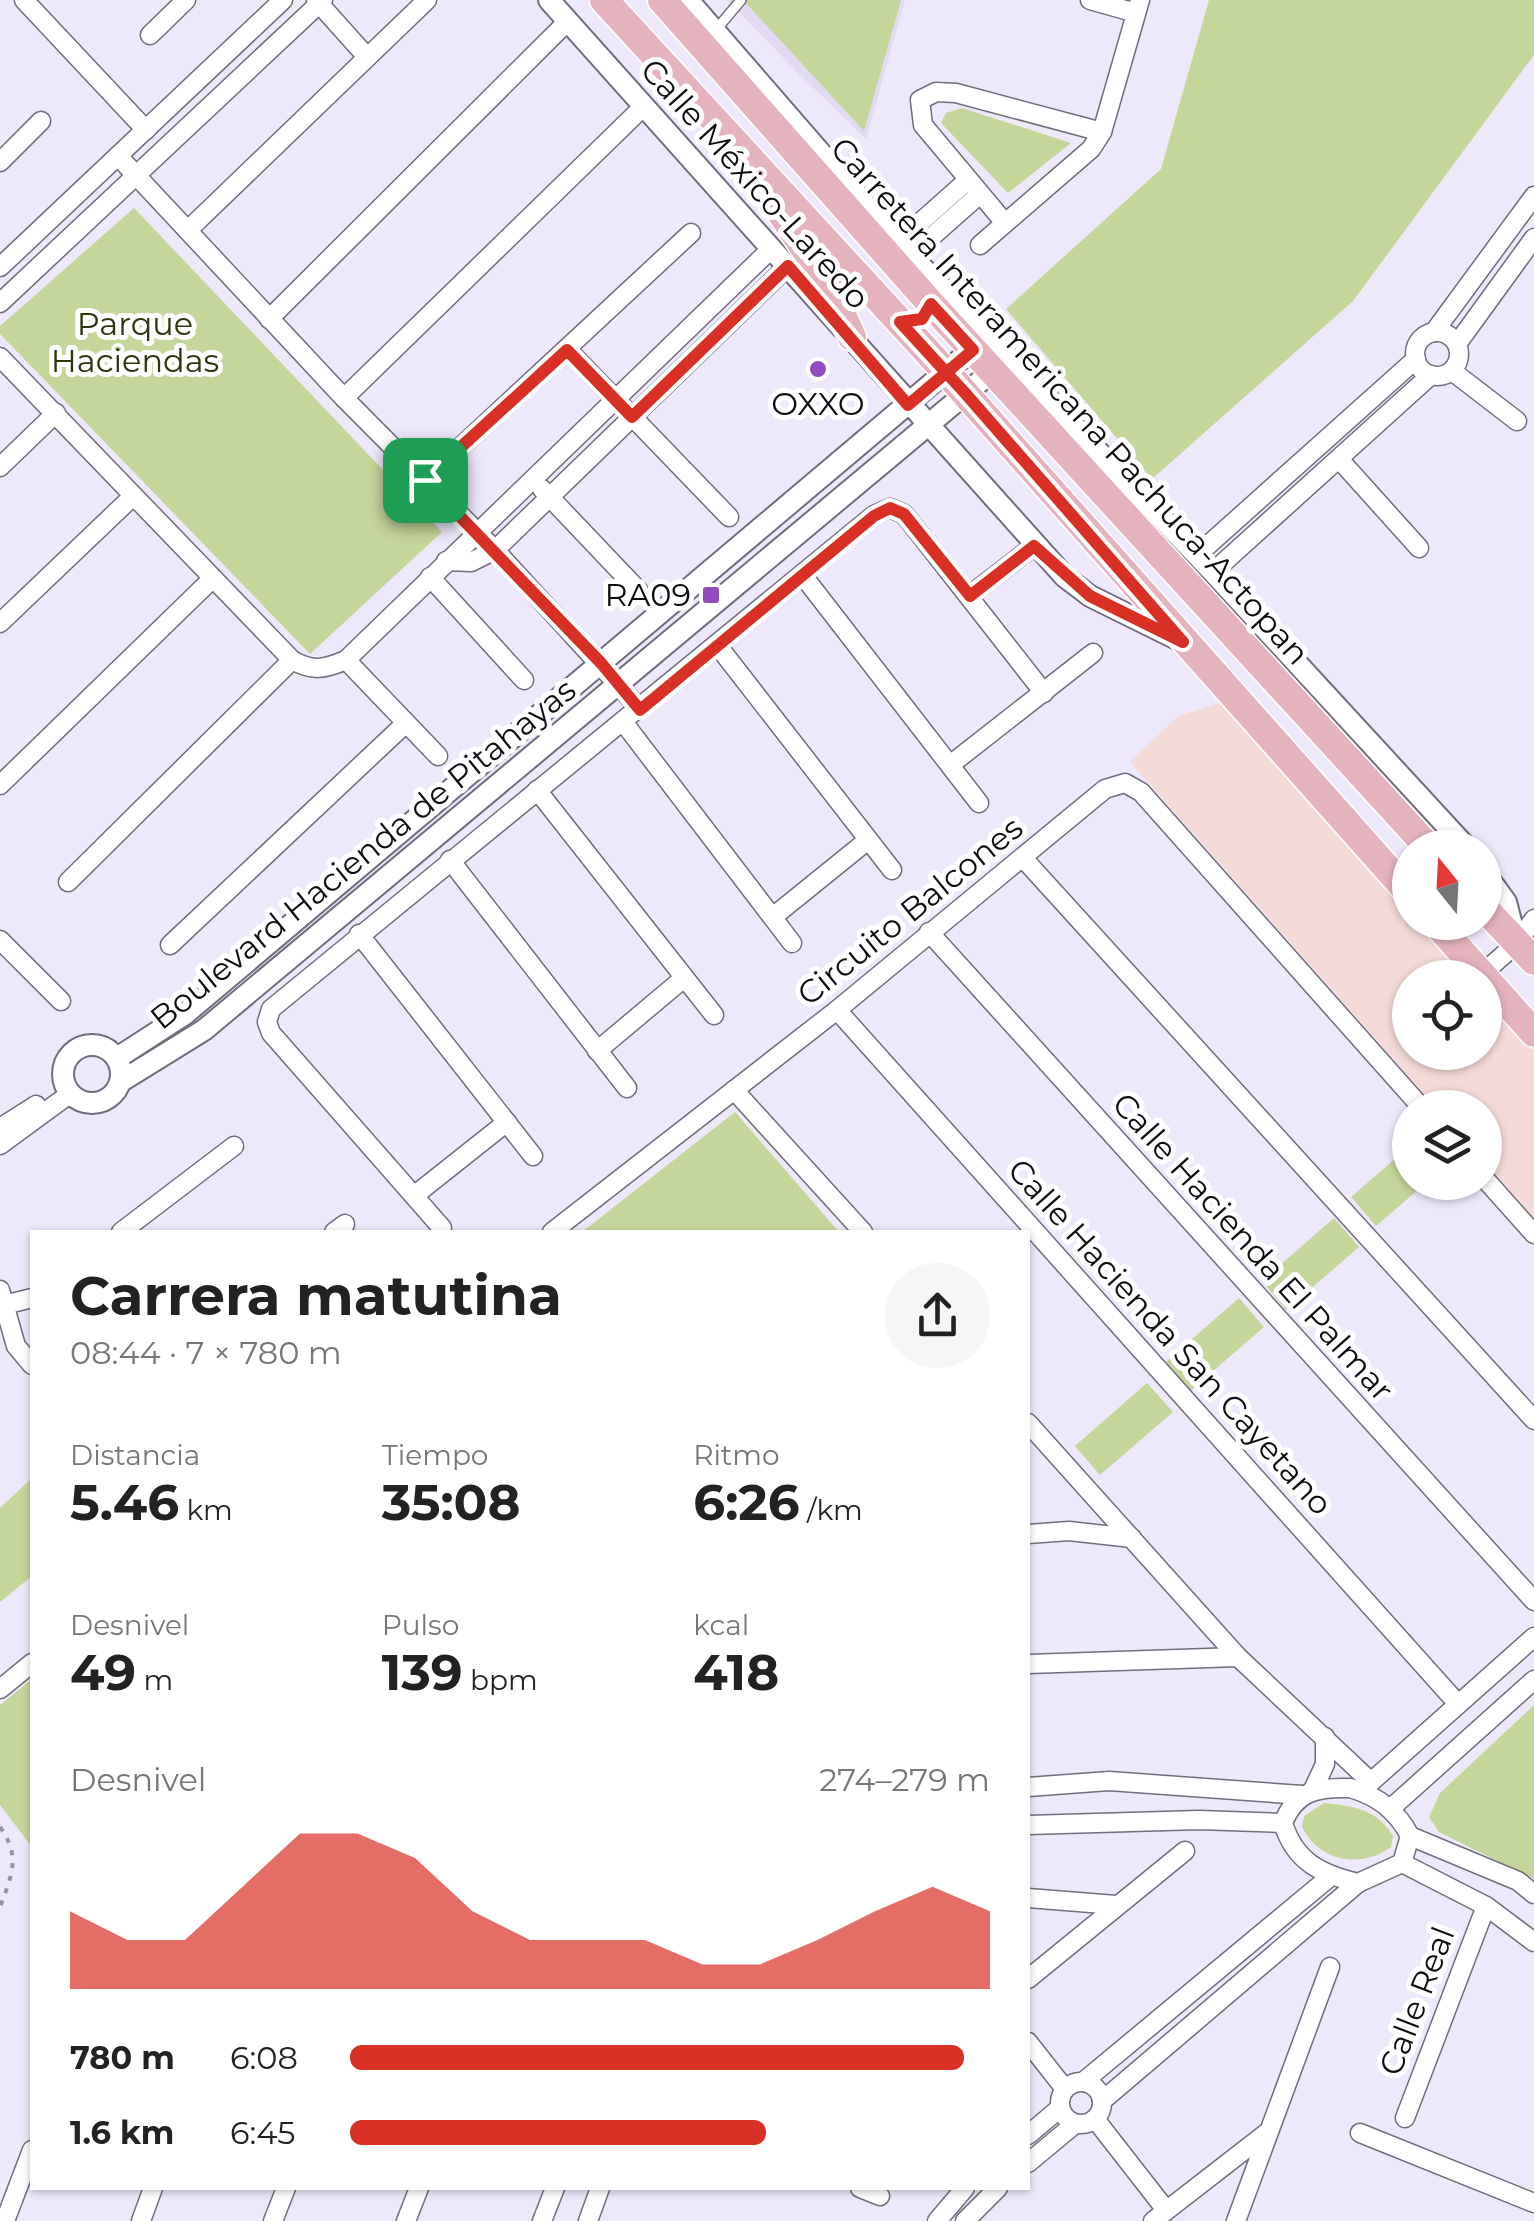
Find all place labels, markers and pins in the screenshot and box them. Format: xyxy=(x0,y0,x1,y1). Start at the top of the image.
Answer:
marker: OXXO xyxy=(807,358,829,380)
place label: OXXO xyxy=(771,384,865,423)
pin xyxy=(383,438,468,523)
place label: RA09 xyxy=(604,575,691,614)
marker: RA09 xyxy=(700,584,722,606)

